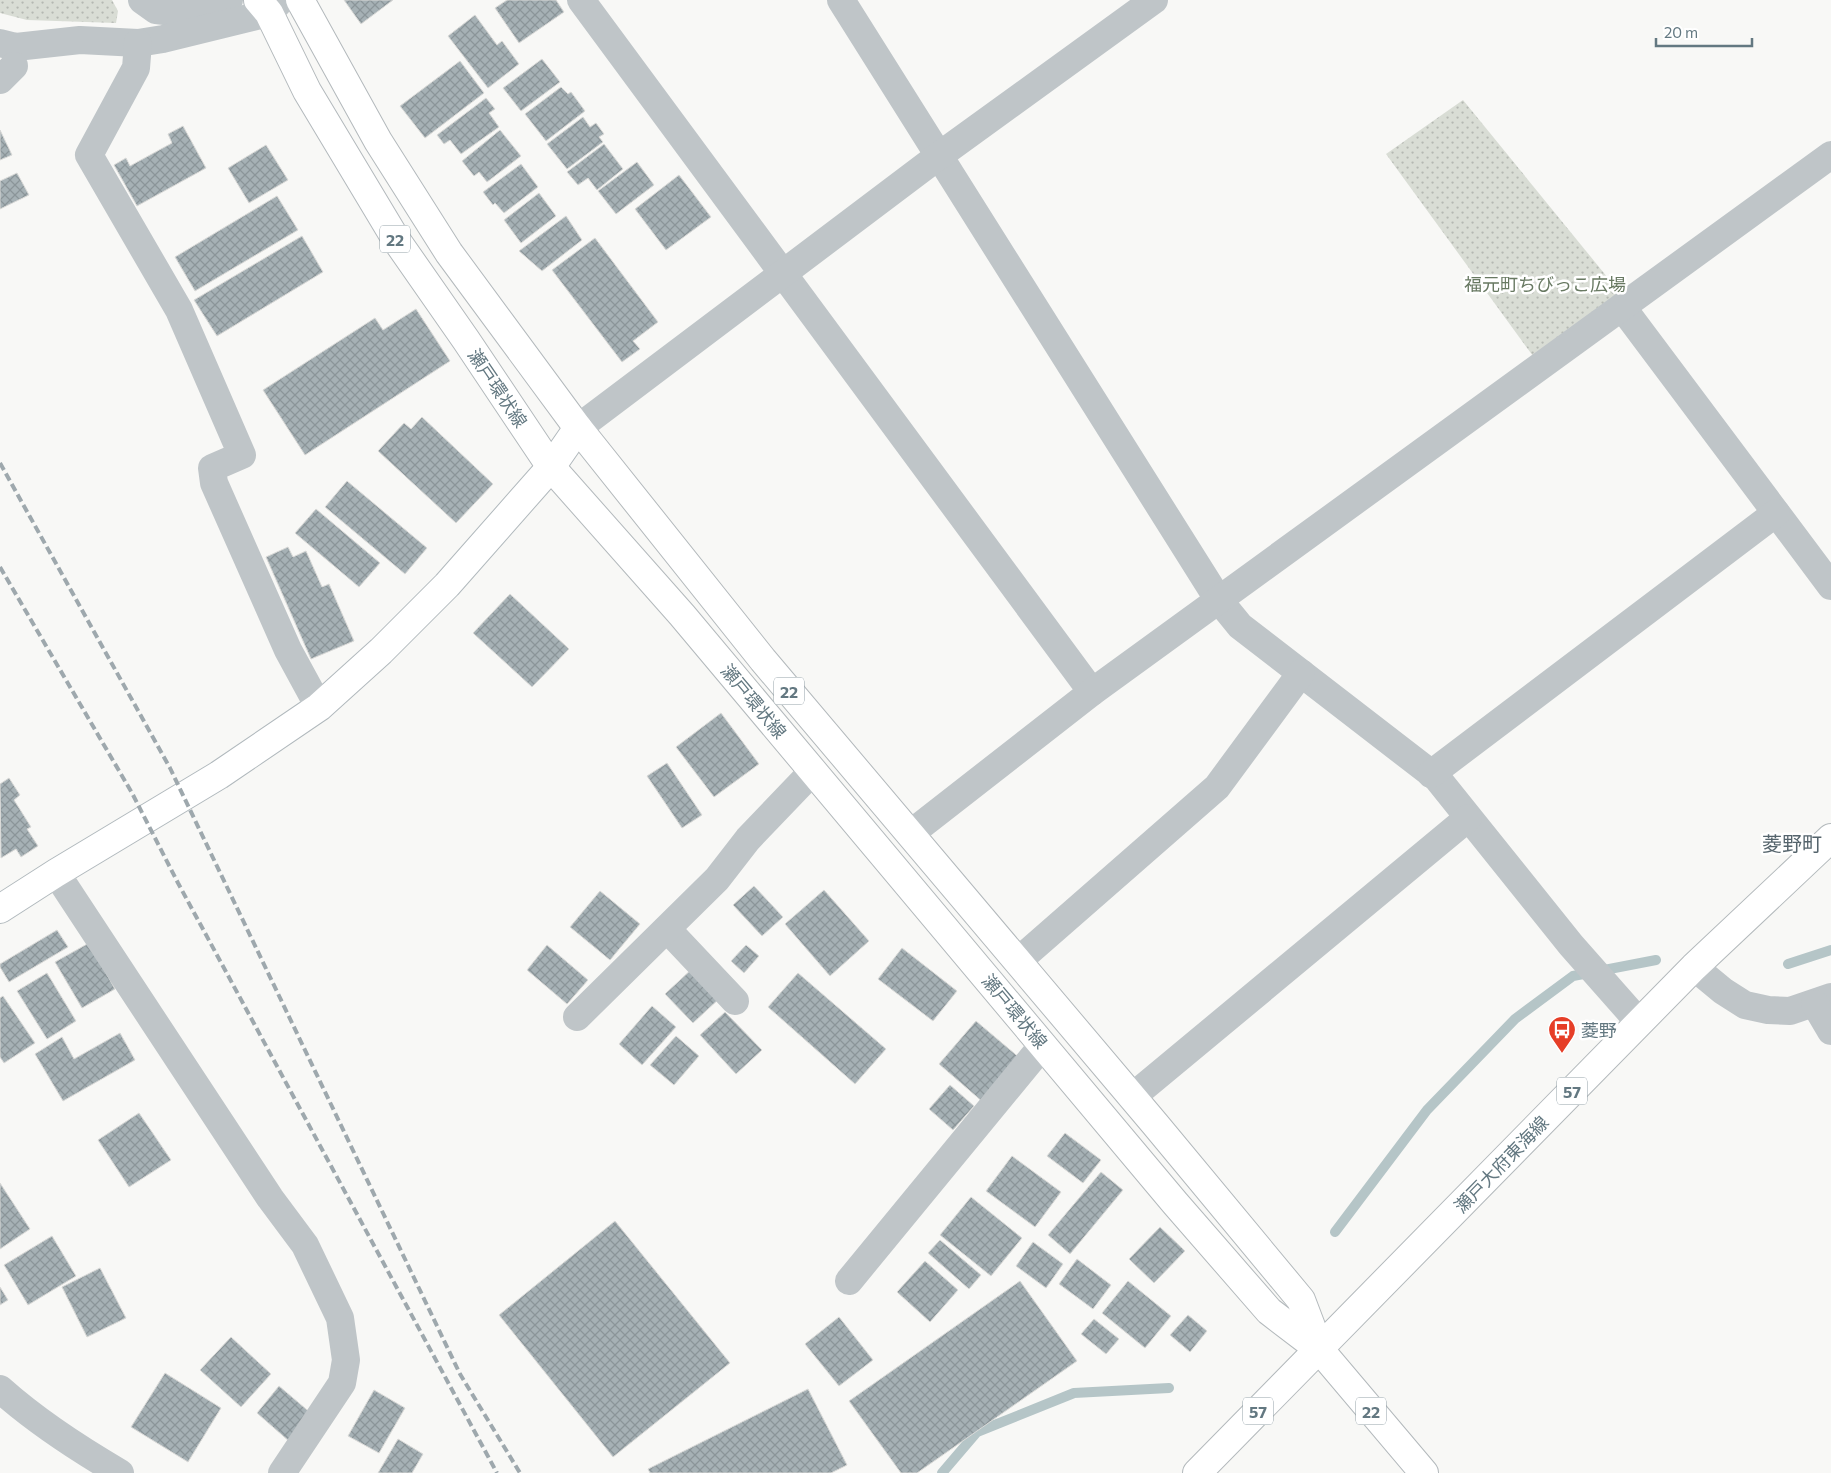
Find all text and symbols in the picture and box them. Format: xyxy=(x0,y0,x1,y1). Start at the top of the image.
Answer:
scale bar xyxy=(1656,15,1752,47)
text: 20 m xyxy=(1664,23,1698,41)
road number: 22 xyxy=(380,225,410,252)
park label: 福元町ちびっこ広場 xyxy=(1464,273,1626,295)
street label: 瀬戸環状線 xyxy=(464,345,532,431)
street label: 瀬戸環状線 xyxy=(717,659,791,743)
road number: 22 xyxy=(774,678,804,704)
district label: 菱野町 xyxy=(1762,831,1822,855)
street label: 瀬戸環状線 xyxy=(978,969,1052,1053)
bus stop icon: 菱野 xyxy=(1547,1015,1577,1054)
place label: 菱野 xyxy=(1581,1019,1617,1041)
road number: 57 xyxy=(1557,1078,1587,1104)
street label: 瀬戸大府東海線 xyxy=(1449,1111,1553,1217)
road number: 57 xyxy=(1243,1398,1273,1424)
road number: 22 xyxy=(1356,1398,1386,1424)

